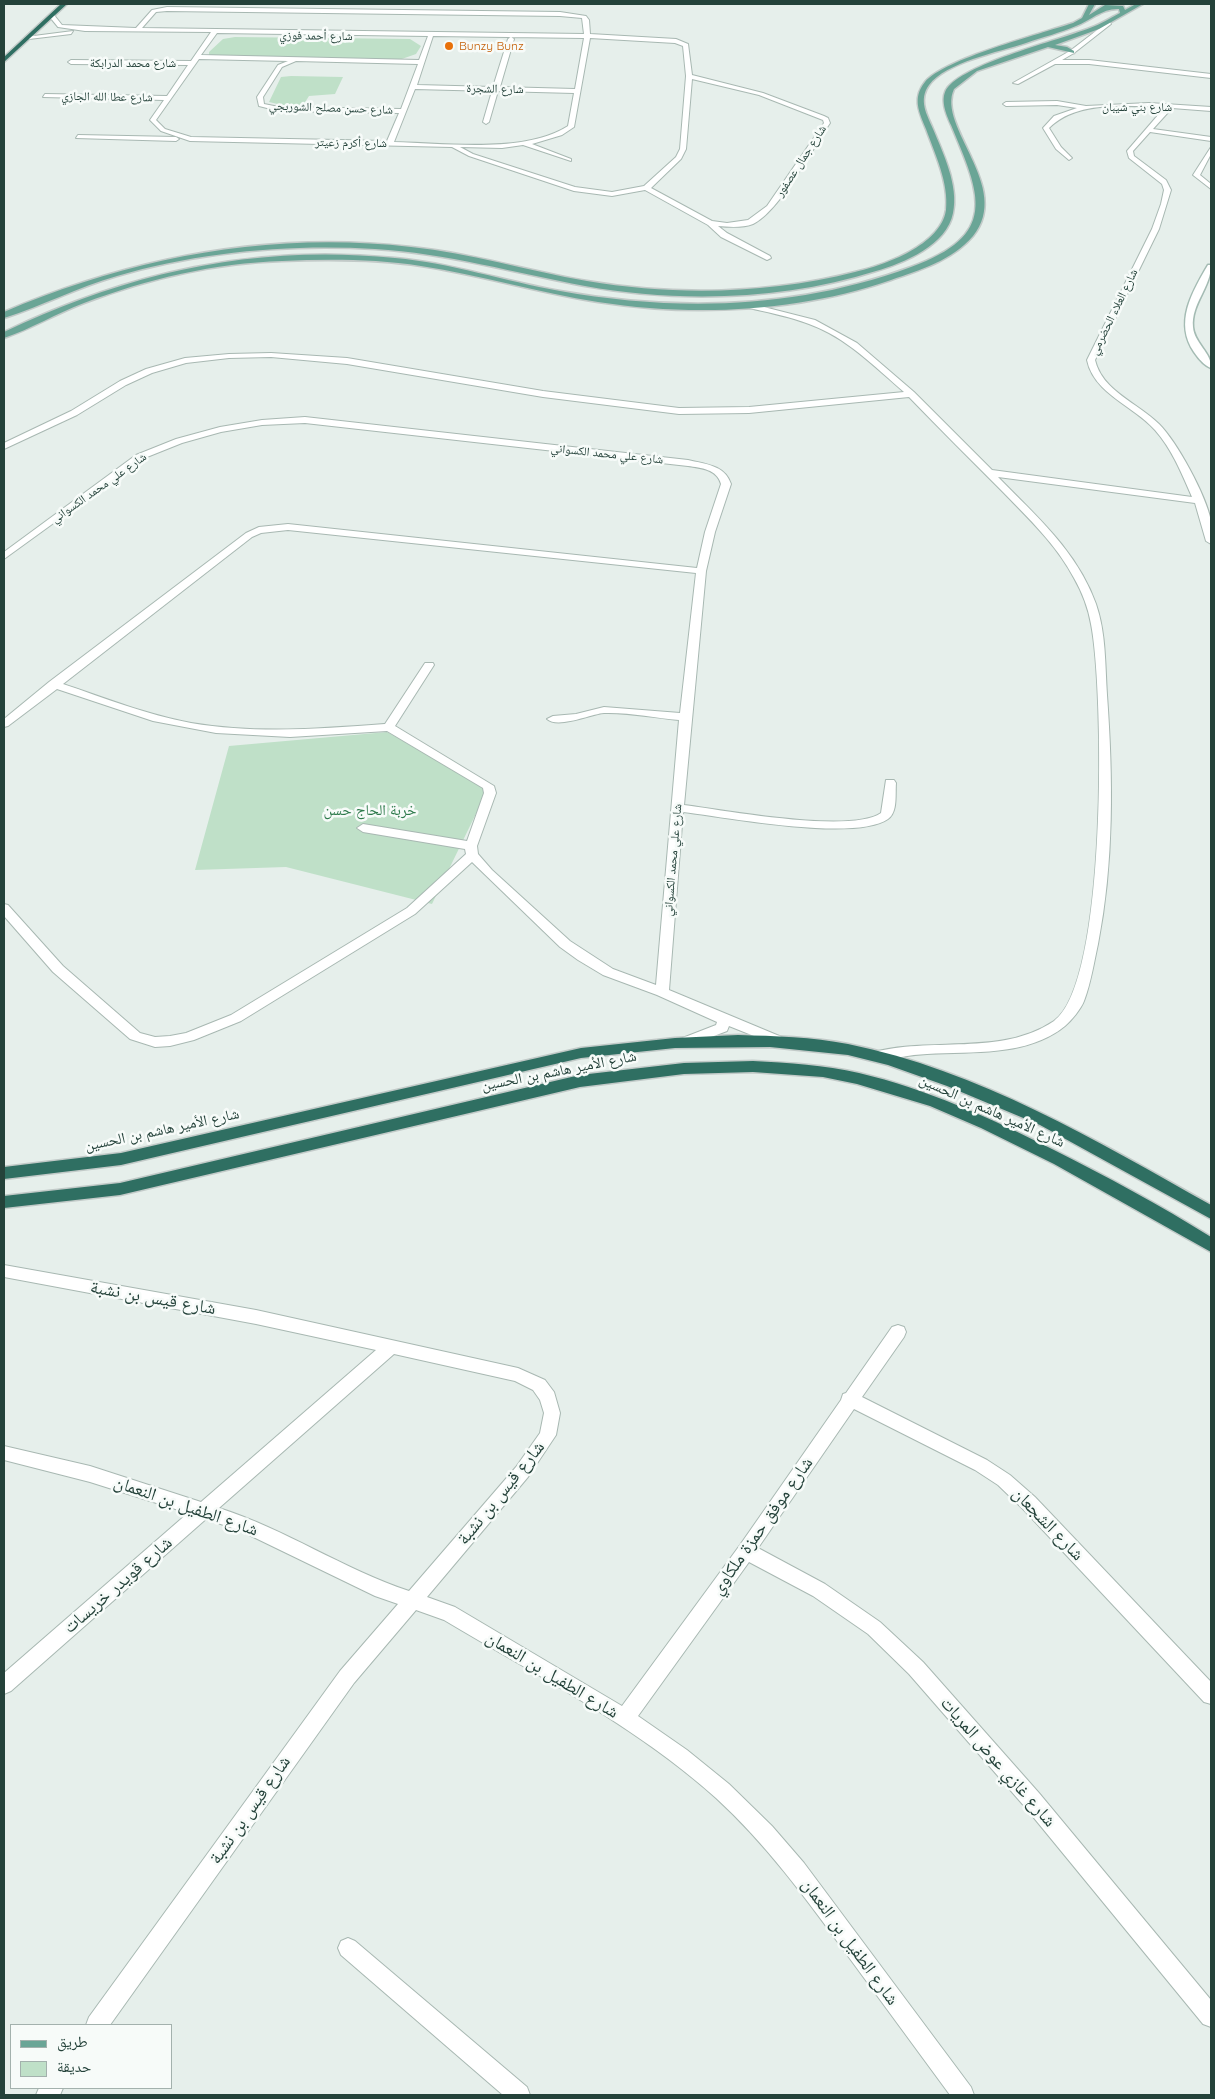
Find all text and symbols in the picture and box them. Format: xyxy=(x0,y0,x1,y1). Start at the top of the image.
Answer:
street label: شارع أحمد فوزي xyxy=(279,28,353,44)
place label: Bunzy Bunz xyxy=(459,39,524,53)
marker: Bunzy Bunz xyxy=(443,40,455,52)
street label: شارع محمد الدرابكة xyxy=(90,56,176,70)
street label: شارع الشجرة xyxy=(466,81,524,97)
street label: شارع عطا الله الجازي xyxy=(61,89,153,105)
street label: شارع حسن مصلح الشوربجي xyxy=(269,99,393,117)
street label: شارع بني شيبان xyxy=(1102,100,1172,114)
street label: شارع جمال عصفور xyxy=(773,123,829,199)
street label: شارع أكرم زعيتر xyxy=(315,135,387,151)
street label: شارع العلاء الحضرمي xyxy=(1087,267,1141,357)
street label: شارع علي محمد الكسواني xyxy=(550,441,664,467)
street label: شارع علي محمد الكسواني xyxy=(49,450,149,526)
park label: خربة الحاج حسن xyxy=(323,801,417,819)
street label: شارع علي محمد الكسواني xyxy=(661,803,685,917)
street label: شارع الأمير هاشم بن الحسين xyxy=(480,1047,638,1095)
street label: شارع الأمير هاشم بن الحسين xyxy=(916,1071,1068,1151)
street label: شارع الأمير هاشم بن الحسين xyxy=(83,1105,241,1155)
street label: شارع قيس بن نشبة xyxy=(89,1276,217,1320)
street label: شارع قيس بن نشبة xyxy=(453,1437,549,1549)
street label: شارع موفق حمزة ملكاوي xyxy=(706,1453,818,1599)
street label: شارع الطفيل بن النعمان xyxy=(111,1471,261,1541)
street label: شارع الشجعان xyxy=(1008,1483,1088,1565)
street label: شارع قويدر خريسات xyxy=(59,1532,177,1638)
street label: شارع الطفيل بن النعمان xyxy=(482,1627,622,1723)
street label: شارع غازي عوض المريات xyxy=(936,1693,1060,1831)
street label: شارع قيس بن نشبة xyxy=(205,1752,295,1868)
street label: شارع الطفيل بن النعمان xyxy=(797,1874,903,2010)
legend xyxy=(10,2024,172,2089)
text: طريق xyxy=(57,2032,88,2051)
text: حديقة xyxy=(57,2057,91,2076)

